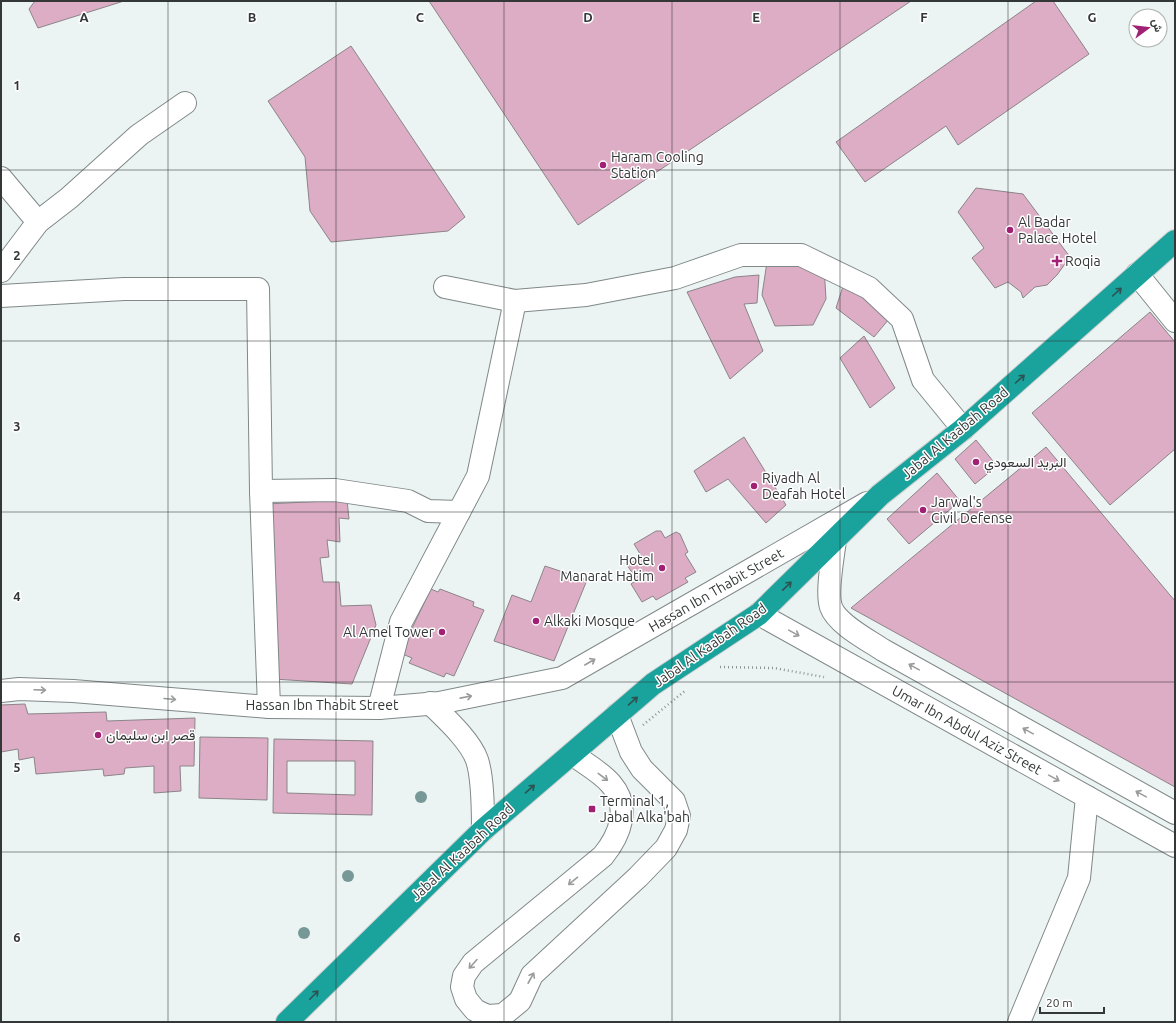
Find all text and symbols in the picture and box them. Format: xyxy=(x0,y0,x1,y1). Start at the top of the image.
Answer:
north arrow xyxy=(1128,8,1168,48)
text: A xyxy=(79,10,89,24)
text: B xyxy=(248,10,257,24)
text: C xyxy=(416,10,425,24)
text: D xyxy=(583,10,593,24)
text: E xyxy=(752,10,760,24)
text: F xyxy=(920,10,928,24)
text: G xyxy=(1088,10,1097,24)
text: ش xyxy=(1149,17,1165,34)
text: 1 xyxy=(13,78,21,92)
place label: Haram Cooling Station xyxy=(611,149,704,181)
marker: Haram Cooling Station xyxy=(598,160,608,170)
place label: Al Badar Palace Hotel xyxy=(1018,214,1097,246)
marker: Al Badar Palace Hotel xyxy=(1005,225,1015,235)
text: 2 xyxy=(13,248,21,262)
place label: Roqia xyxy=(1065,253,1101,269)
marker: Roqia xyxy=(1052,256,1062,266)
one-way arrow xyxy=(1111,288,1122,297)
one-way arrow xyxy=(1014,374,1025,383)
street label: Jabal Al Kaabah Road xyxy=(899,384,1011,482)
text: 3 xyxy=(13,419,21,433)
place label: البريد السعودي xyxy=(984,454,1066,474)
marker: البريد السعودي xyxy=(971,457,981,467)
place label: Riyadh Al Deafah Hotel xyxy=(762,470,846,502)
marker: Riyadh Al Deafah Hotel xyxy=(749,481,759,491)
place label: Jarwal's Civil Defense xyxy=(931,494,1013,526)
marker: Jarwal's Civil Defense xyxy=(918,505,928,515)
street label: Hassan Ibn Thabit Street xyxy=(646,545,787,635)
place label: Hotel Manarat Hatim xyxy=(560,552,654,584)
marker: Hotel Manarat Hatim xyxy=(657,563,667,573)
one-way arrow xyxy=(782,582,792,591)
text: 4 xyxy=(13,589,21,603)
street label: Jabal Al Kaabah Road xyxy=(650,600,770,690)
place label: Alkaki Mosque xyxy=(544,613,635,629)
marker: Alkaki Mosque xyxy=(531,616,541,626)
place label: Al Amel Tower xyxy=(343,624,435,640)
marker: Al Amel Tower xyxy=(437,627,447,637)
one-way arrow xyxy=(787,629,799,637)
one-way arrow xyxy=(584,658,596,666)
one-way arrow xyxy=(908,663,920,671)
street label: Umar Ibn Abdul Aziz Street xyxy=(889,682,1045,778)
one-way arrow xyxy=(33,686,46,694)
one-way arrow xyxy=(460,693,473,701)
one-way arrow xyxy=(163,695,176,703)
street label: Hassan Ibn Thabit Street xyxy=(246,697,399,713)
one-way arrow xyxy=(628,697,638,706)
one-way arrow xyxy=(1022,726,1034,734)
place label: قصر ابن سليمان xyxy=(106,727,195,744)
marker: قصر ابن سليمان xyxy=(93,730,103,740)
text: 5 xyxy=(13,760,21,774)
one-way arrow xyxy=(597,773,608,782)
one-way arrow xyxy=(1048,775,1060,783)
one-way arrow xyxy=(525,785,536,794)
one-way arrow xyxy=(1135,790,1147,798)
place label: Terminal 1, Jabal Alka'bah xyxy=(600,793,690,825)
street label: Jabal Al Kaabah Road xyxy=(408,800,516,904)
marker: Terminal 1, Jabal Alka'bah xyxy=(587,804,597,814)
one-way arrow xyxy=(567,876,578,885)
text: 6 xyxy=(13,930,21,944)
one-way arrow xyxy=(469,959,478,969)
one-way arrow xyxy=(527,972,535,984)
scale bar xyxy=(1040,989,1104,1015)
one-way arrow xyxy=(309,990,319,999)
text: 20 m xyxy=(1046,996,1073,1009)

